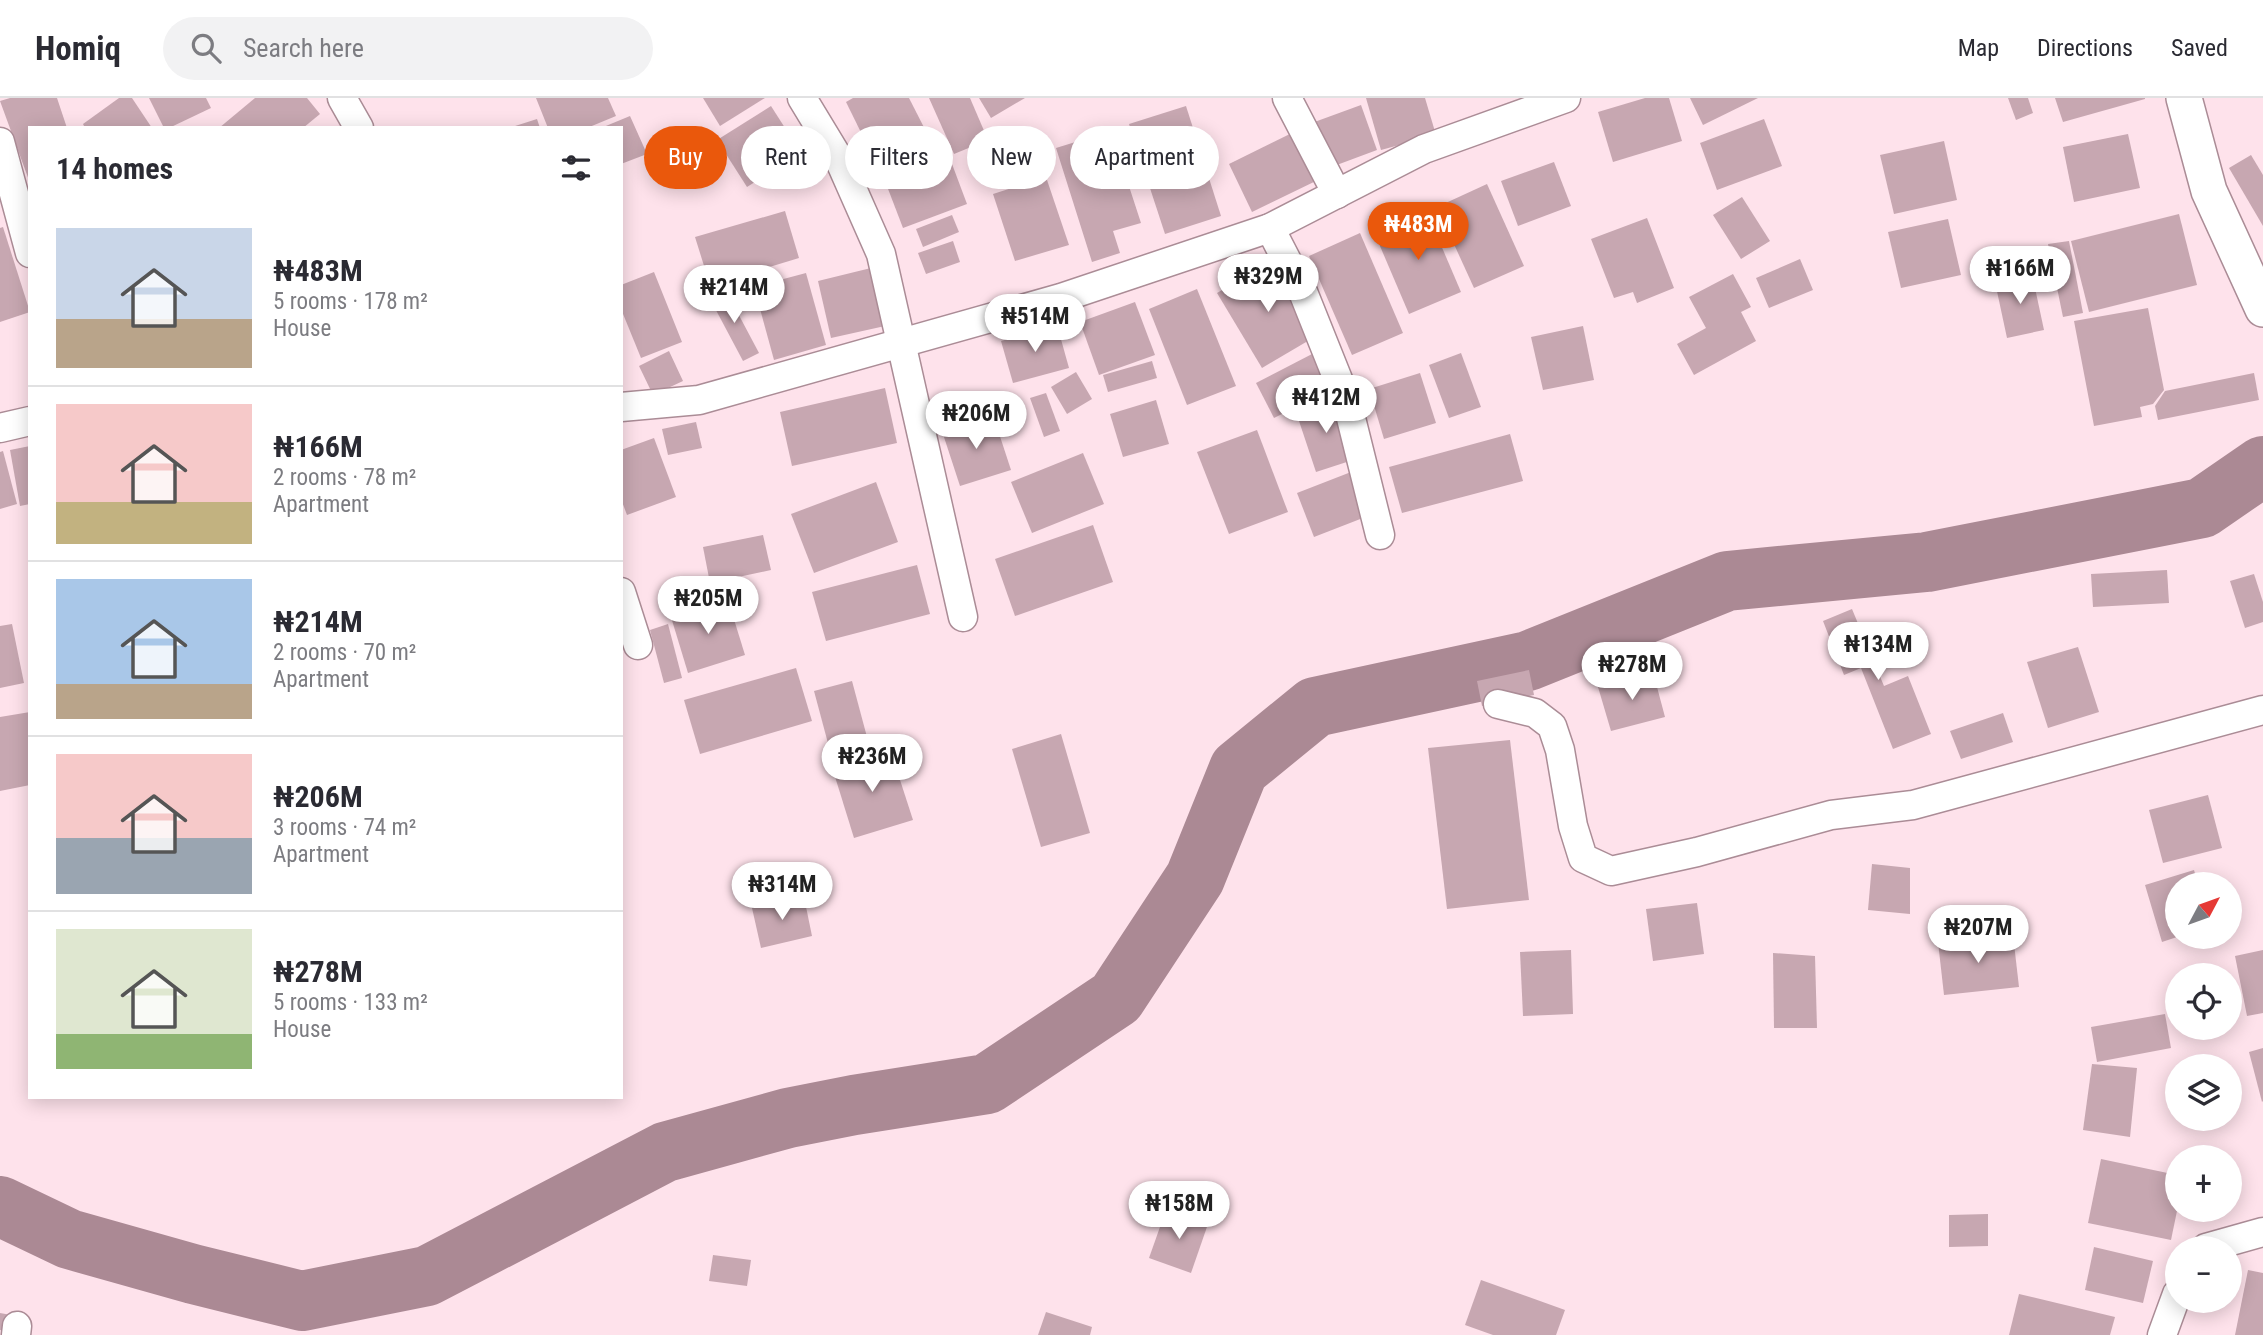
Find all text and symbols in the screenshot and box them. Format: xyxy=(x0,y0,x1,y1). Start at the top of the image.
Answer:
search box xyxy=(163,17,653,80)
text: Homiq xyxy=(35,29,121,68)
icon: search xyxy=(187,29,225,67)
text: Search here xyxy=(243,33,364,63)
text: Map xyxy=(1958,34,1999,62)
text: Directions xyxy=(2037,34,2133,62)
text: Saved xyxy=(2171,34,2228,62)
chip: Buy xyxy=(644,126,727,189)
chip: Rent xyxy=(741,126,831,189)
chip: Filters xyxy=(845,126,953,189)
chip: New xyxy=(967,126,1056,189)
chip: Apartment xyxy=(1070,126,1219,189)
icon: filters xyxy=(557,149,595,187)
text: 14 homes xyxy=(56,151,173,186)
pin: ₦483M xyxy=(1369,202,1467,262)
text: ₦483M xyxy=(1384,211,1452,238)
pin: ₦166M xyxy=(1971,246,2069,306)
text: ₦483M xyxy=(273,253,363,288)
pin: ₦329M xyxy=(1219,254,1317,314)
text: ₦166M xyxy=(1986,255,2054,282)
icon: home xyxy=(112,256,196,340)
text: ₦329M xyxy=(1234,263,1302,290)
pin: ₦214M xyxy=(685,266,783,325)
text: ₦214M xyxy=(700,274,768,301)
text: 5 rooms · 178 m² xyxy=(273,288,428,315)
pin: ₦514M xyxy=(986,294,1084,354)
text: ₦514M xyxy=(1001,303,1069,330)
text: House xyxy=(273,315,331,342)
pin: ₦412M xyxy=(1277,376,1375,435)
text: ₦412M xyxy=(1292,384,1360,411)
pin: ₦206M xyxy=(927,392,1025,451)
text: ₦206M xyxy=(942,400,1010,427)
text: ₦166M xyxy=(273,429,363,464)
icon: home xyxy=(112,432,196,516)
text: 2 rooms · 78 m² xyxy=(273,464,416,491)
text: Apartment xyxy=(273,491,369,518)
pin: ₦205M xyxy=(659,576,757,636)
text: ₦205M xyxy=(674,585,742,612)
text: ₦214M xyxy=(273,604,363,639)
icon: home xyxy=(112,607,196,691)
pin: ₦134M xyxy=(1829,622,1927,682)
text: ₦134M xyxy=(1844,631,1912,658)
text: 2 rooms · 70 m² xyxy=(273,639,416,666)
pin: ₦278M xyxy=(1583,642,1681,702)
text: ₦278M xyxy=(1598,651,1666,678)
text: Apartment xyxy=(273,666,369,693)
pin: ₦236M xyxy=(823,734,921,794)
text: ₦236M xyxy=(838,743,906,770)
text: ₦206M xyxy=(273,779,363,814)
icon: home xyxy=(112,782,196,866)
text: 3 rooms · 74 m² xyxy=(273,814,416,841)
text: Apartment xyxy=(273,841,369,868)
pin: ₦314M xyxy=(733,862,831,922)
text: ₦314M xyxy=(748,871,816,898)
north arrow xyxy=(2165,872,2242,948)
map controls xyxy=(2165,872,2242,1313)
pin: ₦207M xyxy=(1929,906,2027,965)
text: ₦207M xyxy=(1944,914,2012,941)
text: ₦278M xyxy=(273,954,363,989)
icon: home xyxy=(112,957,196,1041)
button: locate xyxy=(2165,963,2242,1040)
text: 5 rooms · 133 m² xyxy=(273,989,428,1016)
text: House xyxy=(273,1016,331,1043)
button: layers xyxy=(2165,1054,2242,1131)
button: + xyxy=(2165,1145,2242,1222)
pin: ₦158M xyxy=(1130,1182,1228,1241)
text: ₦158M xyxy=(1145,1190,1213,1217)
button: − xyxy=(2165,1236,2242,1313)

